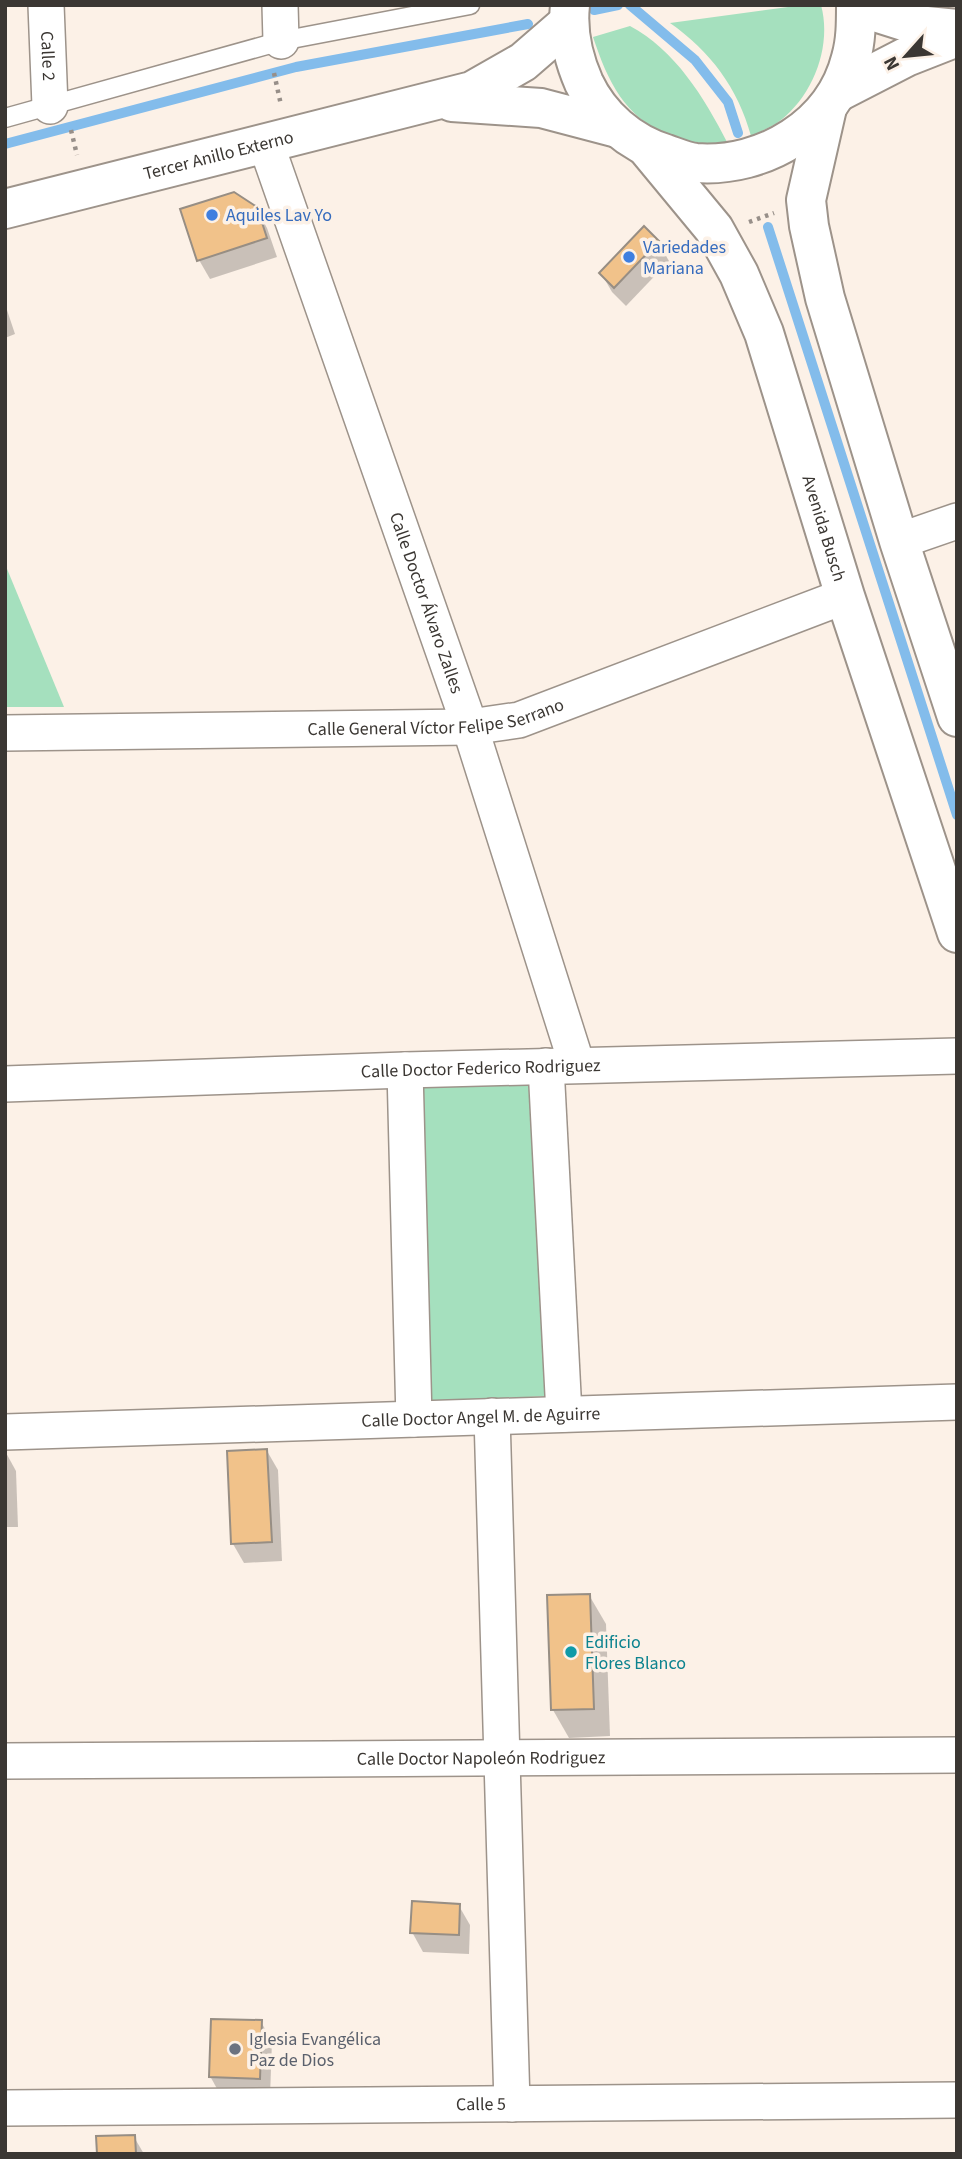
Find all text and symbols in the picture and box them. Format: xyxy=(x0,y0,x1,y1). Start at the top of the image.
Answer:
north arrow xyxy=(871,21,941,91)
street label: Calle 2 xyxy=(35,30,62,82)
text: N xyxy=(877,51,907,75)
street label: Tercer Anillo Externo xyxy=(141,124,296,186)
place label: Aquiles Lav Yo xyxy=(226,203,332,228)
marker: Aquiles Lav Yo xyxy=(204,207,220,223)
place label: Variedades Mariana xyxy=(643,235,726,281)
marker: Variedades Mariana xyxy=(621,249,637,265)
street label: Avenida Busch xyxy=(796,472,852,584)
street label: Calle Doctor Álvaro Zalles xyxy=(383,509,470,697)
street label: Calle General Víctor Felipe Serrano xyxy=(307,692,567,742)
street label: Calle Doctor Federico Rodriguez xyxy=(360,1053,601,1084)
street label: Calle Doctor Angel M. de Aguirre xyxy=(361,1401,601,1433)
place label: Edificio Flores Blanco xyxy=(585,1630,686,1676)
marker: Edificio Flores Blanco xyxy=(563,1644,579,1660)
street label: Calle Doctor Napoleón Rodriguez xyxy=(357,1745,606,1771)
place label: Iglesia Evangélica Paz de Dios xyxy=(249,2027,381,2073)
marker: Iglesia Evangélica Paz de Dios xyxy=(227,2041,243,2057)
street label: Calle 5 xyxy=(456,2091,506,2117)

